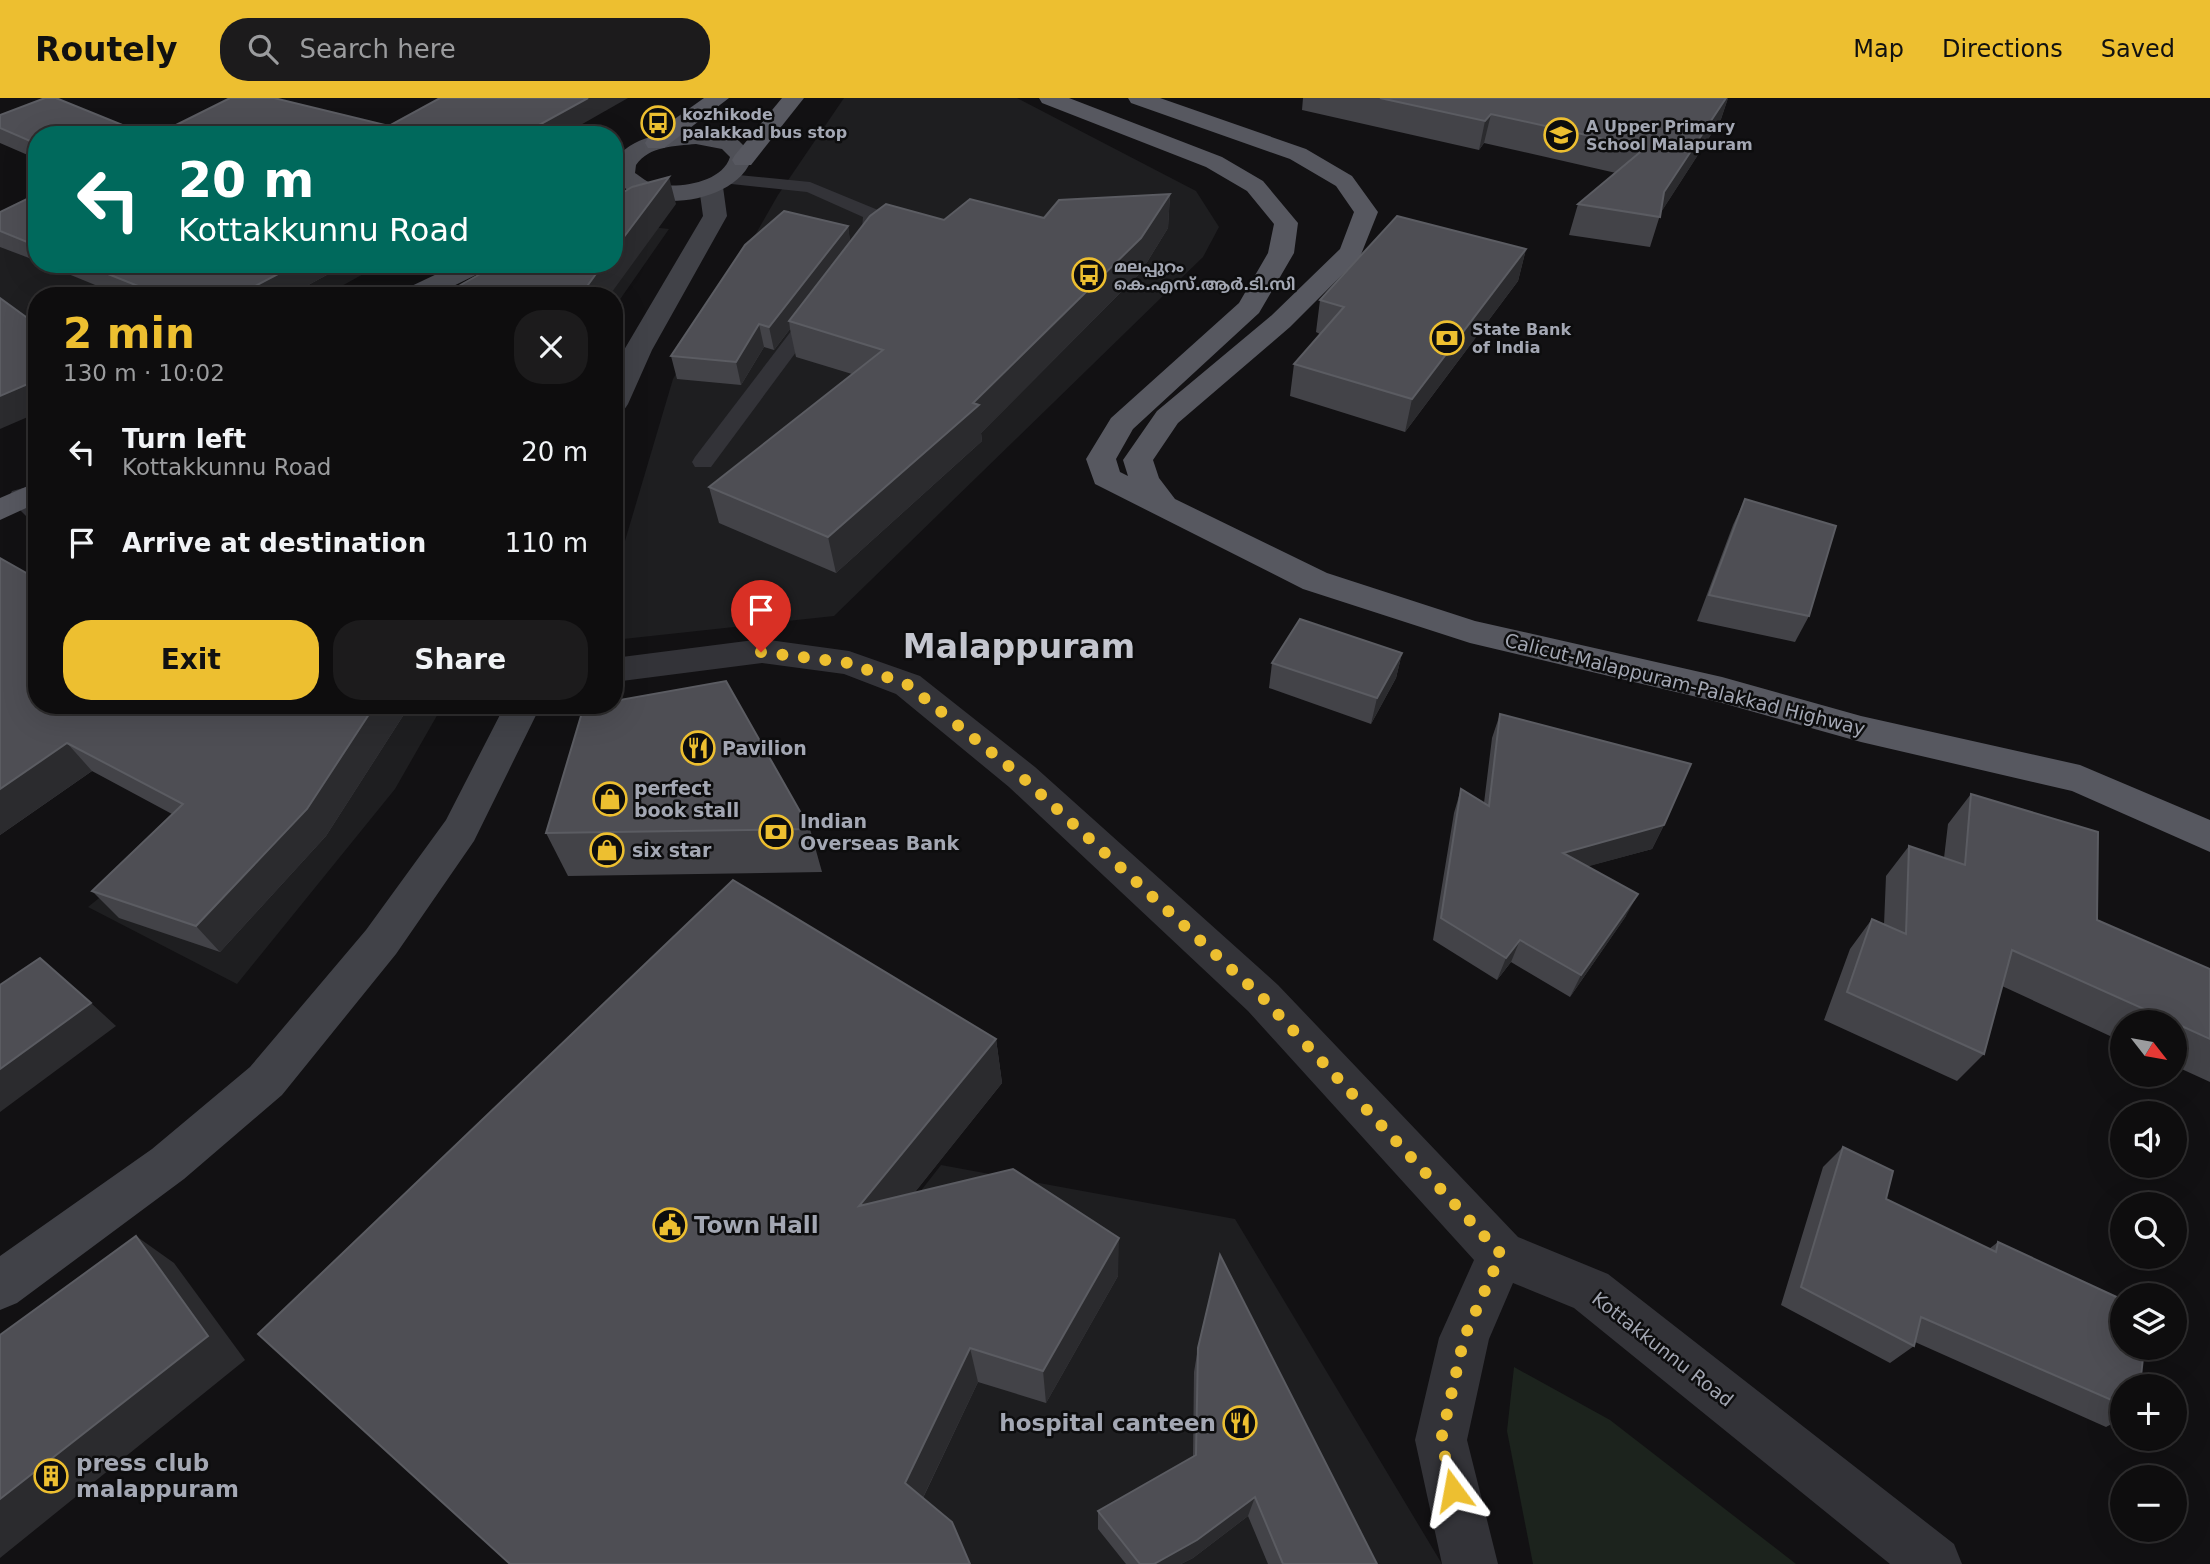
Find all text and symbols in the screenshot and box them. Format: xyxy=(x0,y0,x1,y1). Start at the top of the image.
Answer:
search box xyxy=(220,18,710,81)
text: Routely xyxy=(35,30,178,69)
icon: search xyxy=(244,30,282,68)
text: Search here xyxy=(300,34,456,64)
text: Map xyxy=(1853,35,1904,63)
text: Directions xyxy=(1942,35,2063,63)
text: Saved xyxy=(2101,35,2175,63)
bus stop icon: kozhikode palakkad bus stop xyxy=(639,104,677,142)
place label: kozhikode palakkad bus stop xyxy=(682,105,847,142)
school or university icon: A Upper Primary School Malapuram xyxy=(1542,116,1580,154)
place label: A Upper Primary School Malapuram xyxy=(1586,117,1753,154)
text: 20 m xyxy=(178,152,314,209)
icon: left xyxy=(63,154,154,245)
text: Kottakkunnu Road xyxy=(178,211,469,249)
bus stop icon: മലപ്പുറം കെ.എസ്.ആർ.ടി.സി xyxy=(1070,256,1108,294)
place label: മലപ്പുറം കെ.എസ്.ആർ.ടി.സി xyxy=(1114,257,1295,294)
text: 2 min xyxy=(63,309,195,358)
button: close xyxy=(514,310,588,384)
bank icon: State Bank of India xyxy=(1428,319,1466,357)
place label: State Bank of India xyxy=(1472,320,1571,357)
text: 130 m · 10:02 xyxy=(63,360,225,386)
text: Turn left xyxy=(122,424,246,454)
icon: left xyxy=(63,433,101,471)
text: 20 m xyxy=(521,437,588,467)
text: Kottakkunnu Road xyxy=(122,454,331,480)
icon: arrive xyxy=(63,524,101,562)
text: Arrive at destination xyxy=(122,528,426,558)
text: 110 m xyxy=(505,528,588,558)
pin xyxy=(731,580,791,652)
icon: arrive xyxy=(742,591,780,629)
button: Exit xyxy=(63,620,319,700)
button: Share xyxy=(333,620,588,700)
district label: Malappuram xyxy=(903,627,1135,666)
street label: Calicut-Malappuram-Palakkad Highway xyxy=(1502,628,1868,740)
restaurant icon: Pavilion xyxy=(679,729,717,767)
place label: Pavilion xyxy=(722,737,807,759)
place label: perfect book stall xyxy=(634,777,739,821)
shop icon: perfect book stall xyxy=(591,780,629,818)
place label: Indian Overseas Bank xyxy=(800,810,960,854)
bank icon: Indian Overseas Bank xyxy=(757,813,795,851)
shop icon: six star xyxy=(588,831,626,869)
place label: six star xyxy=(632,839,712,861)
north arrow xyxy=(2110,1010,2188,1087)
map controls xyxy=(2110,1010,2187,1542)
button: sound xyxy=(2110,1101,2187,1178)
button: search xyxy=(2110,1192,2187,1269)
public building icon: Town Hall xyxy=(651,1206,689,1244)
place label: Town Hall xyxy=(694,1212,819,1238)
button: layers xyxy=(2110,1283,2187,1360)
street label: Kottakkunnu Road xyxy=(1588,1287,1738,1411)
button: + xyxy=(2110,1374,2187,1451)
restaurant icon: hospital canteen xyxy=(1221,1404,1259,1442)
place label: hospital canteen xyxy=(999,1410,1216,1436)
place label: press club malappuram xyxy=(76,1450,239,1502)
position arrow xyxy=(1416,1453,1490,1527)
building icon: press club malappuram xyxy=(32,1457,70,1495)
button: − xyxy=(2110,1465,2187,1542)

